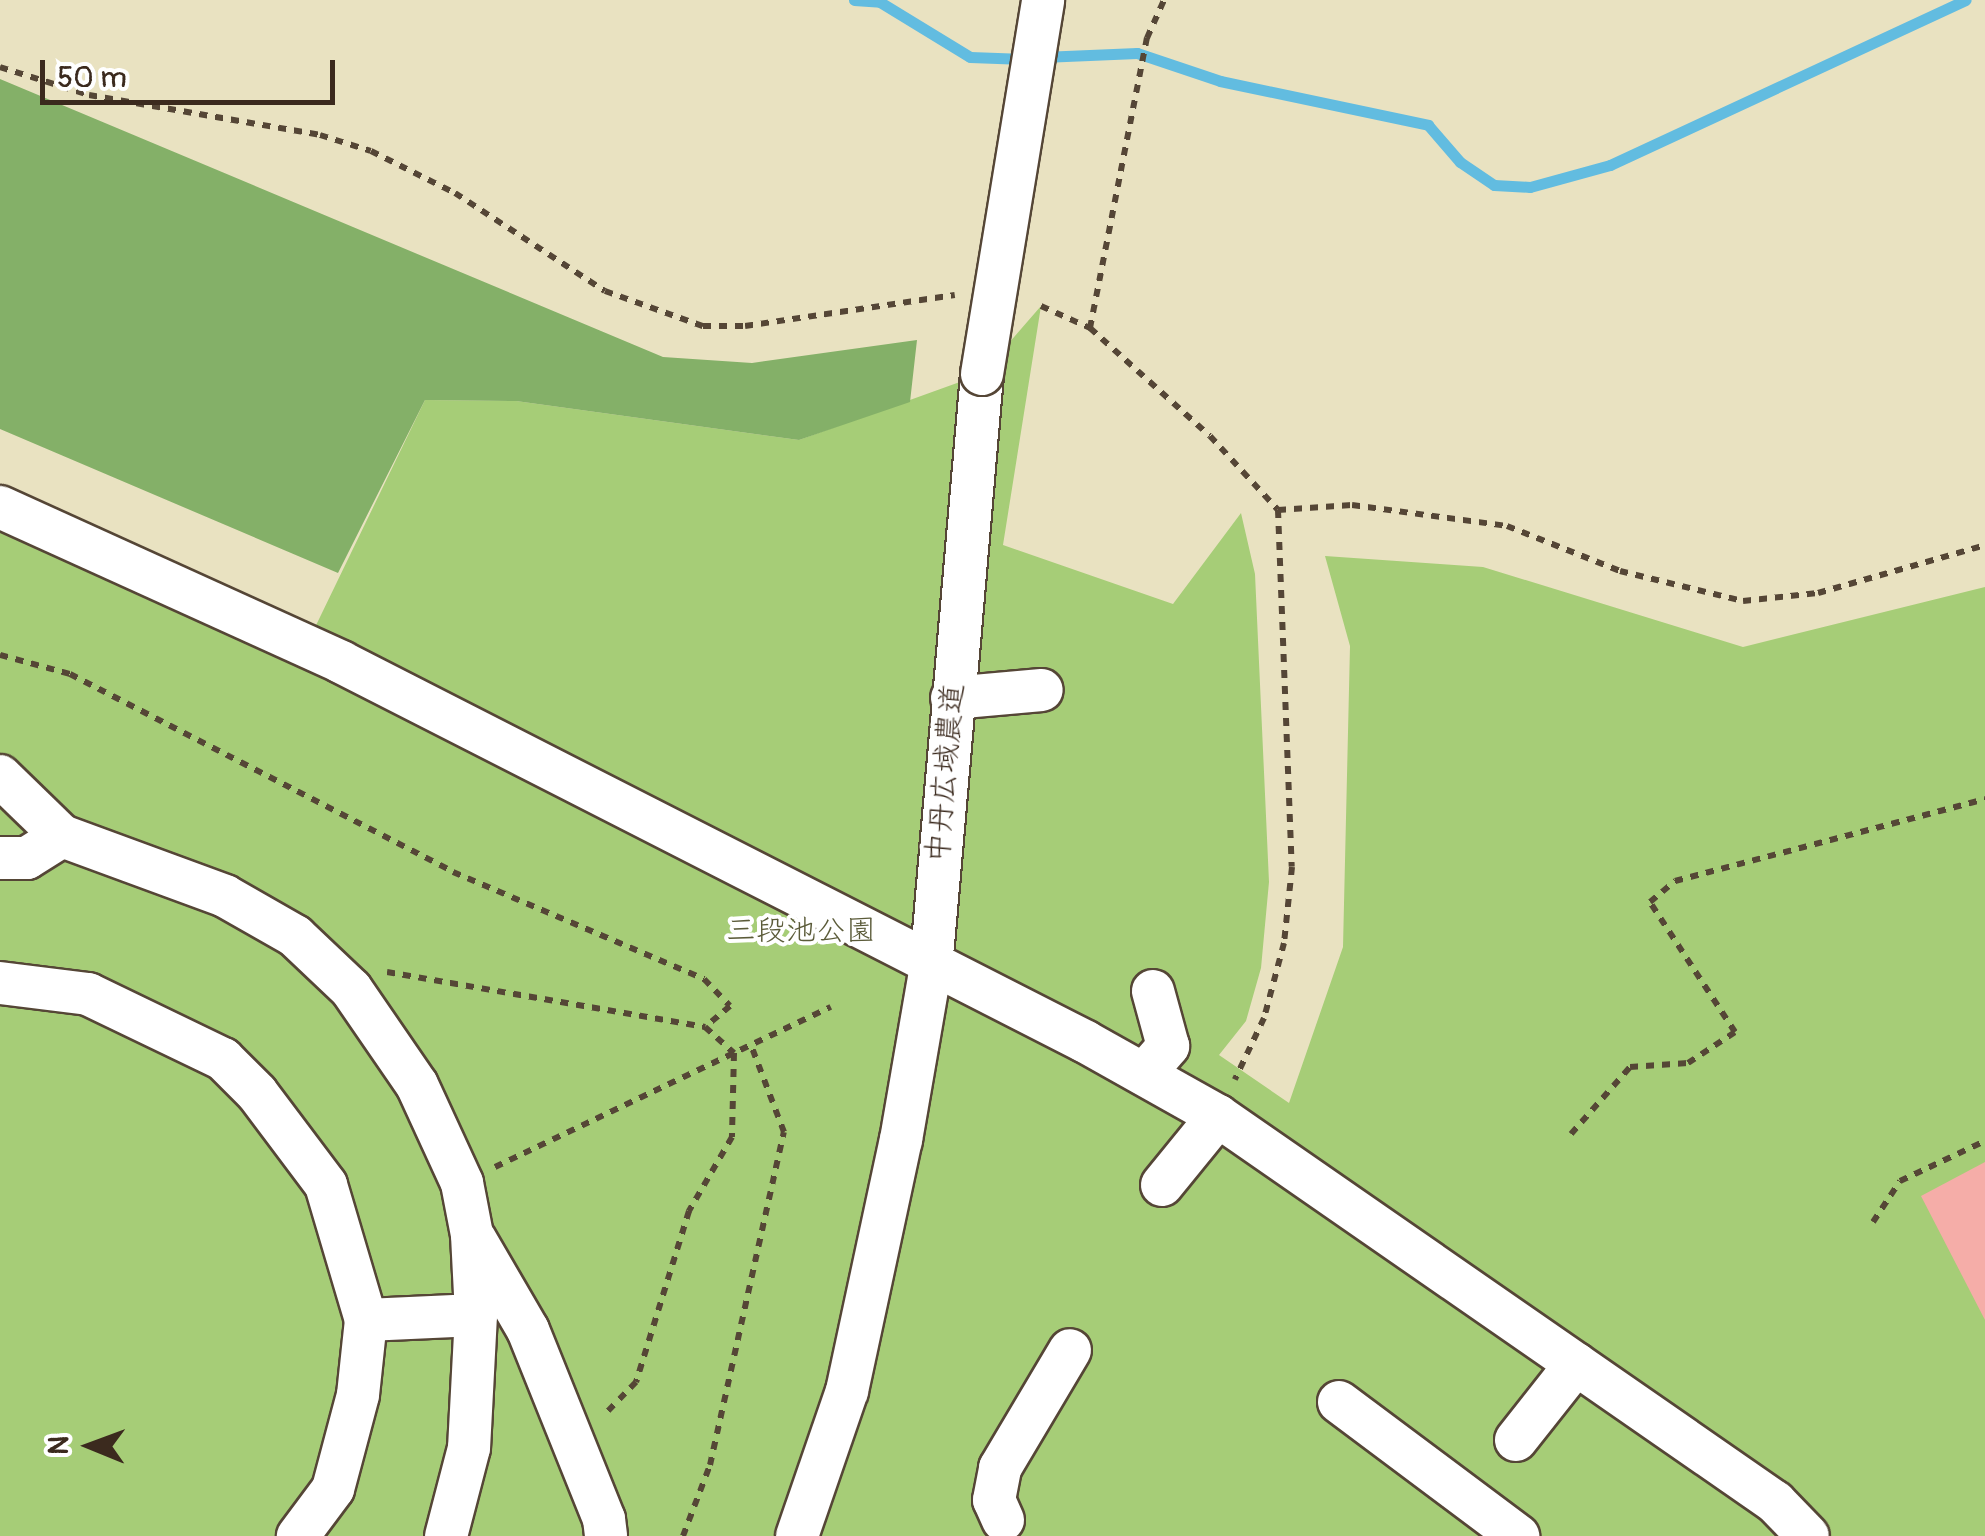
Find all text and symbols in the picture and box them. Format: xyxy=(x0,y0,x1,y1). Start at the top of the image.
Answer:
scale bar xyxy=(45,40,340,102)
text: 50 m xyxy=(57,59,127,96)
street label: 中丹広域農道 xyxy=(920,682,972,864)
park label: 三段池公園 xyxy=(726,913,876,949)
north arrow xyxy=(40,1396,140,1496)
text: N xyxy=(42,1436,77,1455)

